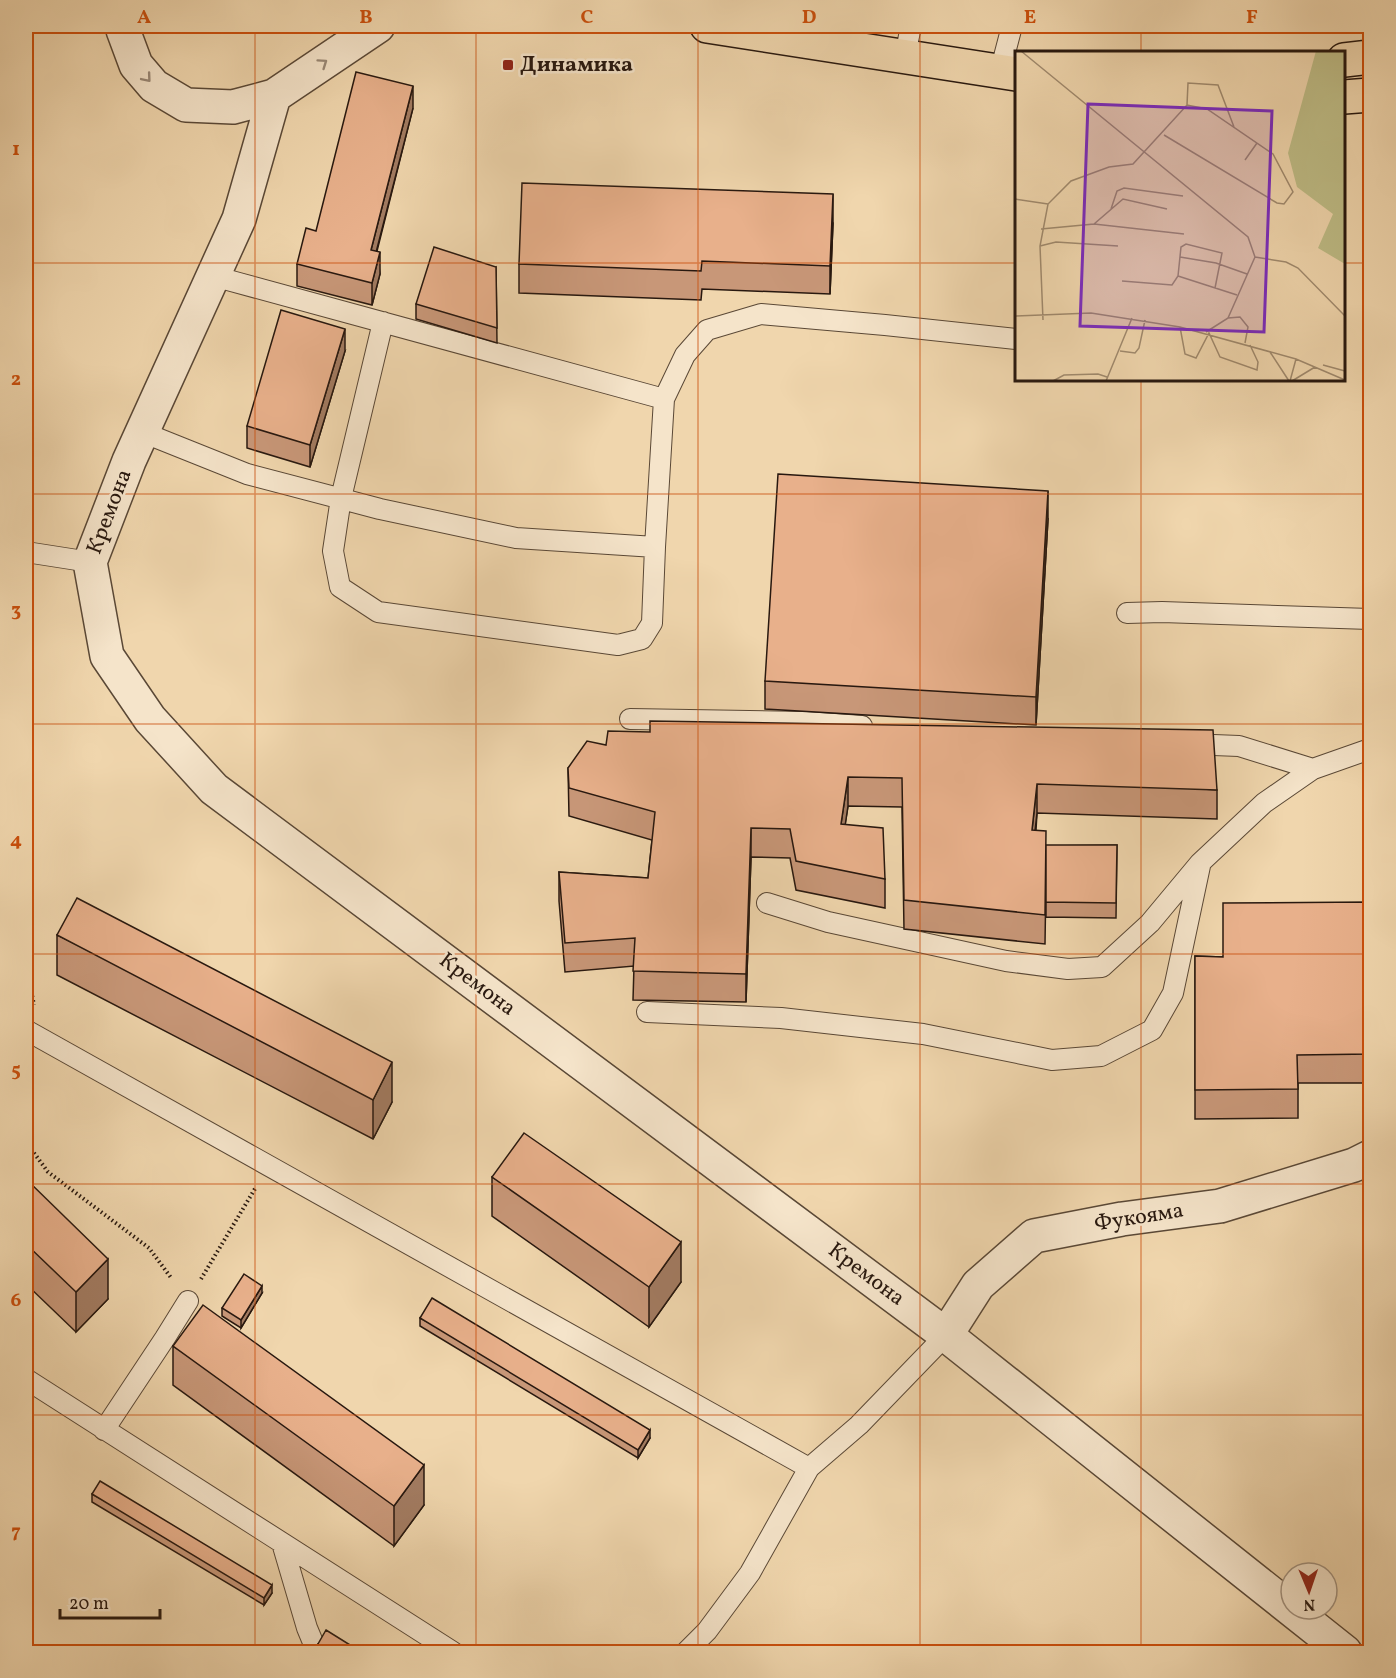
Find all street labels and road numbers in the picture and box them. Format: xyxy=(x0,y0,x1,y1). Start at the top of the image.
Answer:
street label: Кремона xyxy=(80,465,140,559)
street label: Кремона xyxy=(432,946,522,1024)
street label: Фукояма xyxy=(1092,1196,1186,1240)
street label: Кремона xyxy=(821,1236,911,1314)

